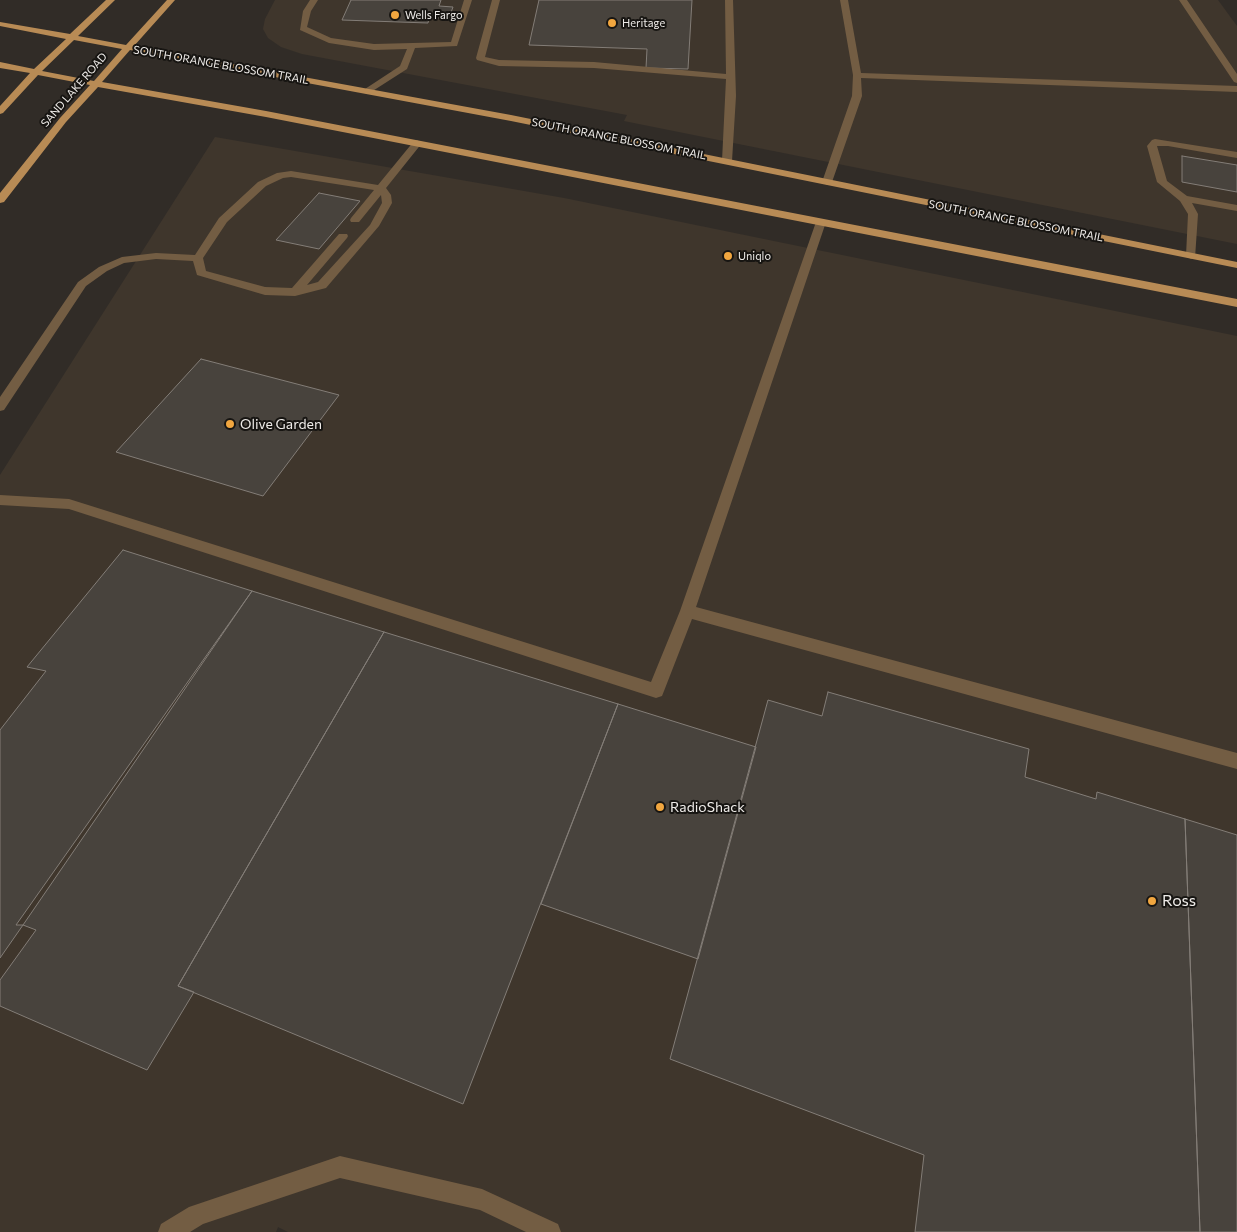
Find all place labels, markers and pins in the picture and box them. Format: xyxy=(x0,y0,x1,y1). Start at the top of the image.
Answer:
place label: Wells Fargo xyxy=(405,8,463,22)
marker: Wells Fargo xyxy=(389,9,401,21)
place label: Heritage xyxy=(622,16,665,30)
marker: Heritage xyxy=(606,17,618,29)
place label: Uniqlo xyxy=(738,249,771,263)
marker: Uniqlo xyxy=(722,250,734,262)
place label: Olive Garden xyxy=(240,416,322,432)
marker: Olive Garden xyxy=(224,418,236,430)
place label: RadioShack xyxy=(670,799,745,815)
marker: RadioShack xyxy=(654,801,666,813)
place label: Ross xyxy=(1162,891,1196,911)
marker: Ross xyxy=(1146,895,1158,907)

